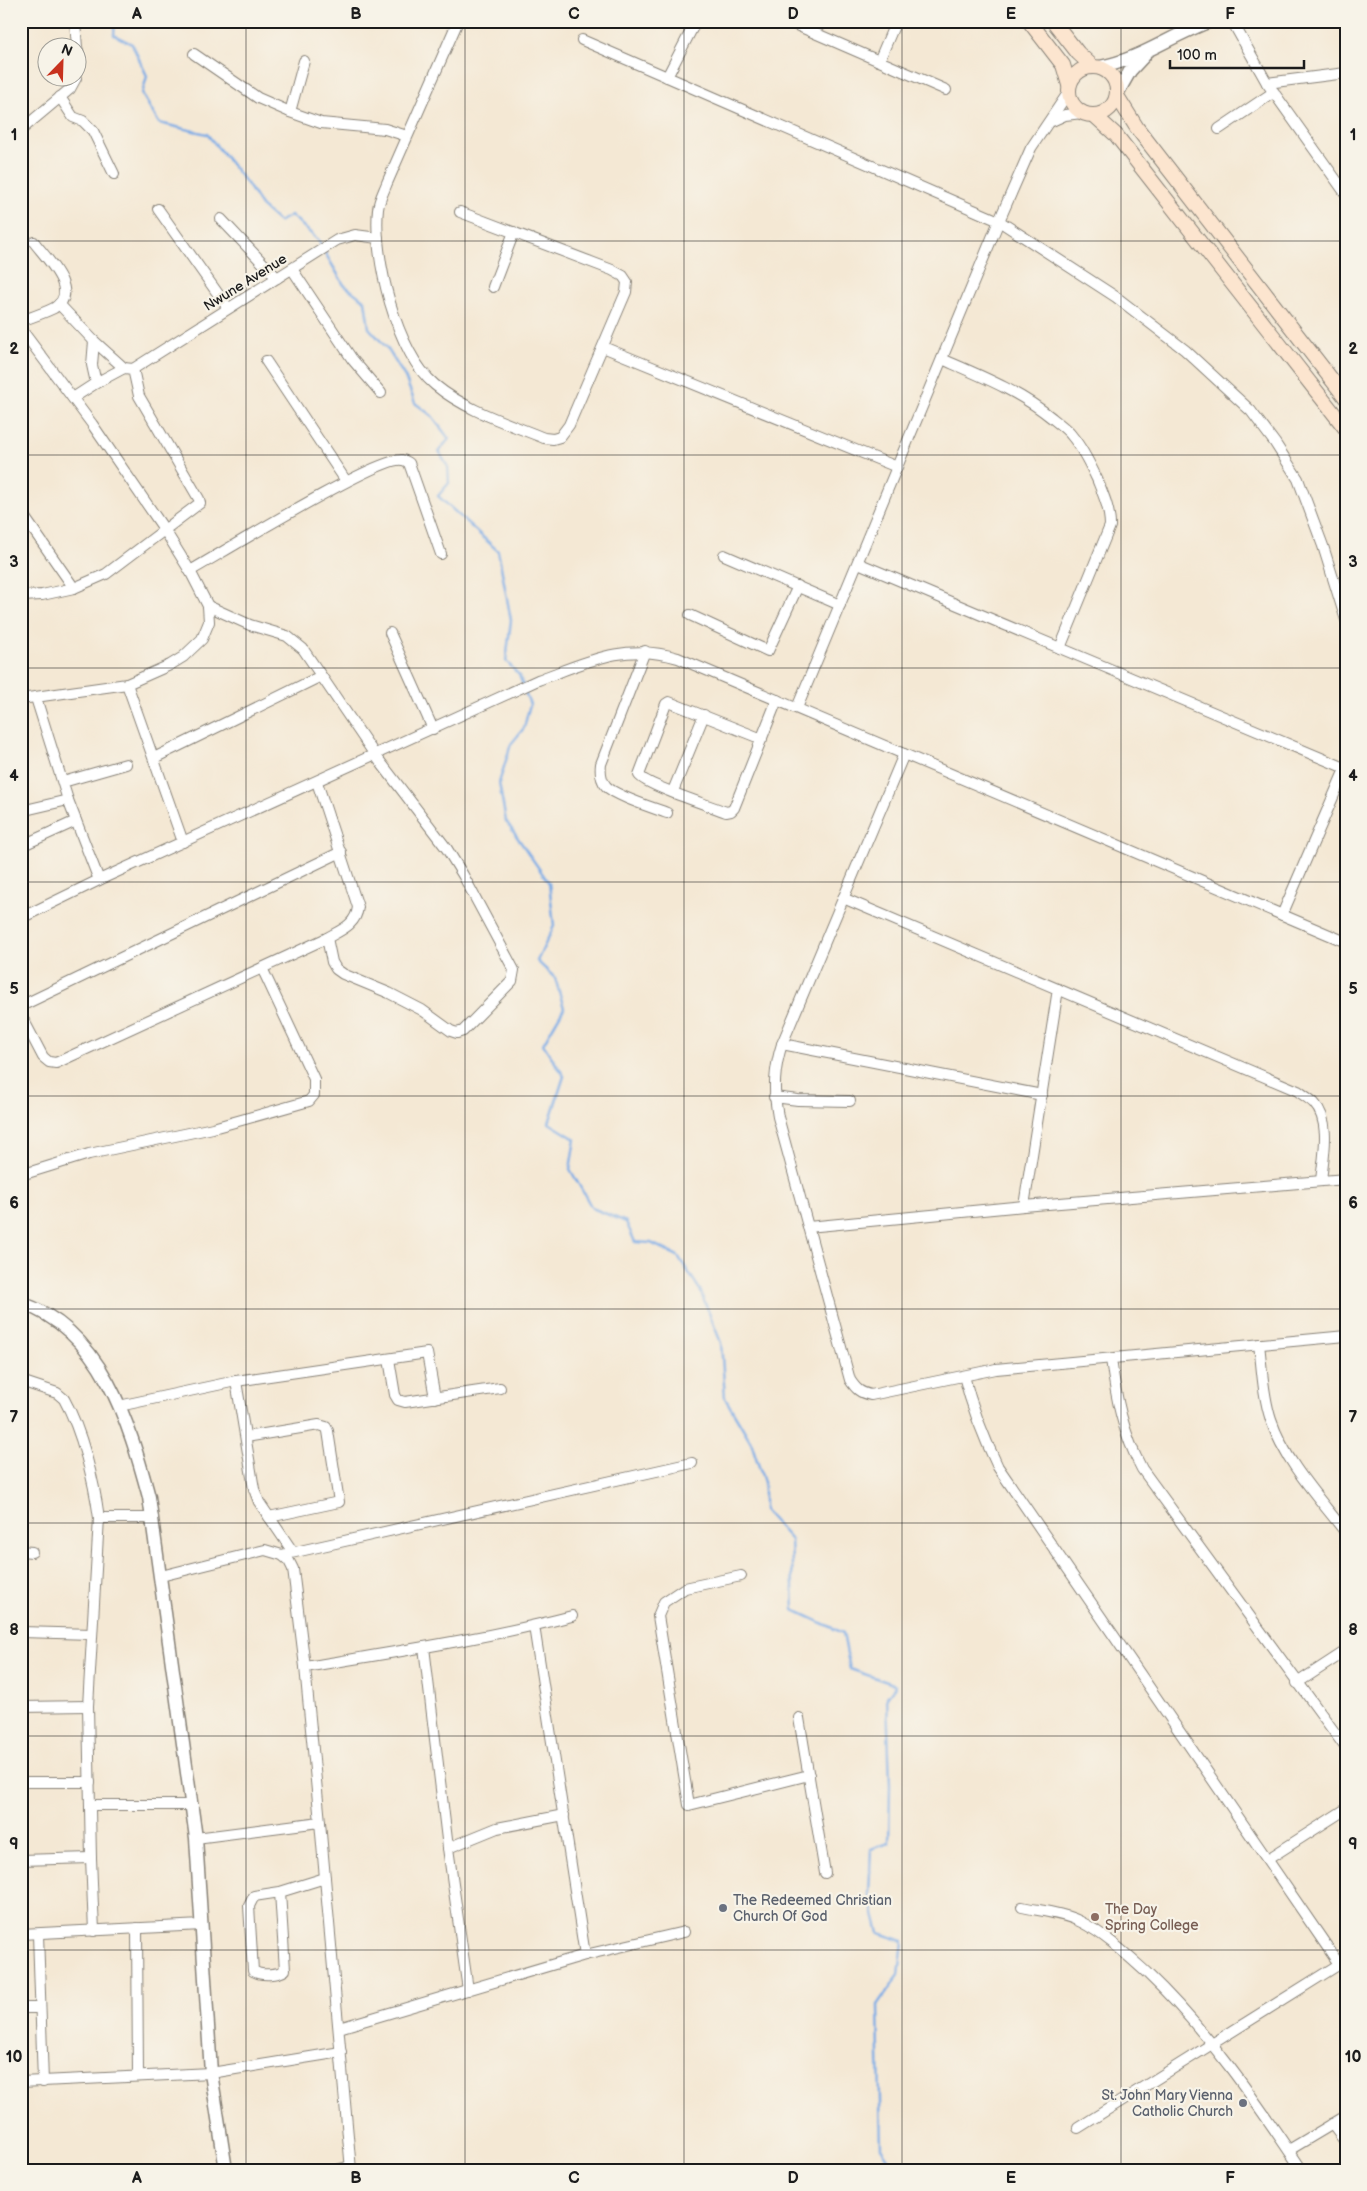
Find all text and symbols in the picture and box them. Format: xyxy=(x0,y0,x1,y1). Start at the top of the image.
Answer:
text: A xyxy=(131,5,142,24)
text: B xyxy=(350,5,362,24)
text: C xyxy=(568,5,580,24)
text: D xyxy=(787,5,799,24)
text: E xyxy=(1006,5,1016,24)
text: F xyxy=(1225,5,1235,24)
north arrow xyxy=(38,38,88,88)
scale bar xyxy=(1170,38,1303,70)
text: N xyxy=(59,41,75,60)
text: 100 m xyxy=(1177,46,1217,65)
text: 1 xyxy=(11,126,17,145)
text: 1 xyxy=(1350,126,1356,145)
street label: Nwune Avenue xyxy=(201,250,290,315)
text: 2 xyxy=(9,340,19,359)
text: 2 xyxy=(1348,340,1358,359)
text: 3 xyxy=(9,553,19,572)
text: 3 xyxy=(1348,553,1358,572)
text: 4 xyxy=(9,767,19,786)
text: 4 xyxy=(1348,767,1358,786)
text: 5 xyxy=(9,980,19,999)
text: 5 xyxy=(1348,980,1358,999)
text: 6 xyxy=(9,1194,19,1213)
text: 6 xyxy=(1348,1194,1358,1213)
text: 7 xyxy=(10,1408,19,1427)
text: 7 xyxy=(1349,1408,1358,1427)
text: 8 xyxy=(9,1621,19,1640)
text: 8 xyxy=(1348,1621,1358,1640)
text: 9 xyxy=(9,1835,19,1854)
text: 9 xyxy=(1348,1835,1358,1854)
place label: The Redeemed Christian Church Of God xyxy=(733,1892,892,1925)
place label: The Day Spring College xyxy=(1105,1901,1198,1934)
marker: The Redeemed Christian Church Of God xyxy=(717,1902,729,1914)
marker: The Day Spring College xyxy=(1089,1911,1101,1923)
text: 10 xyxy=(6,2048,22,2067)
text: 10 xyxy=(1345,2048,1361,2067)
place label: St. John Mary Vienna Catholic Church xyxy=(1102,2087,1233,2120)
marker: St. John Mary Vienna Catholic Church xyxy=(1237,2097,1249,2109)
text: A xyxy=(131,2169,142,2188)
text: B xyxy=(350,2169,362,2188)
text: C xyxy=(568,2169,580,2188)
text: D xyxy=(787,2169,799,2188)
text: E xyxy=(1006,2169,1016,2188)
text: F xyxy=(1225,2169,1235,2188)

